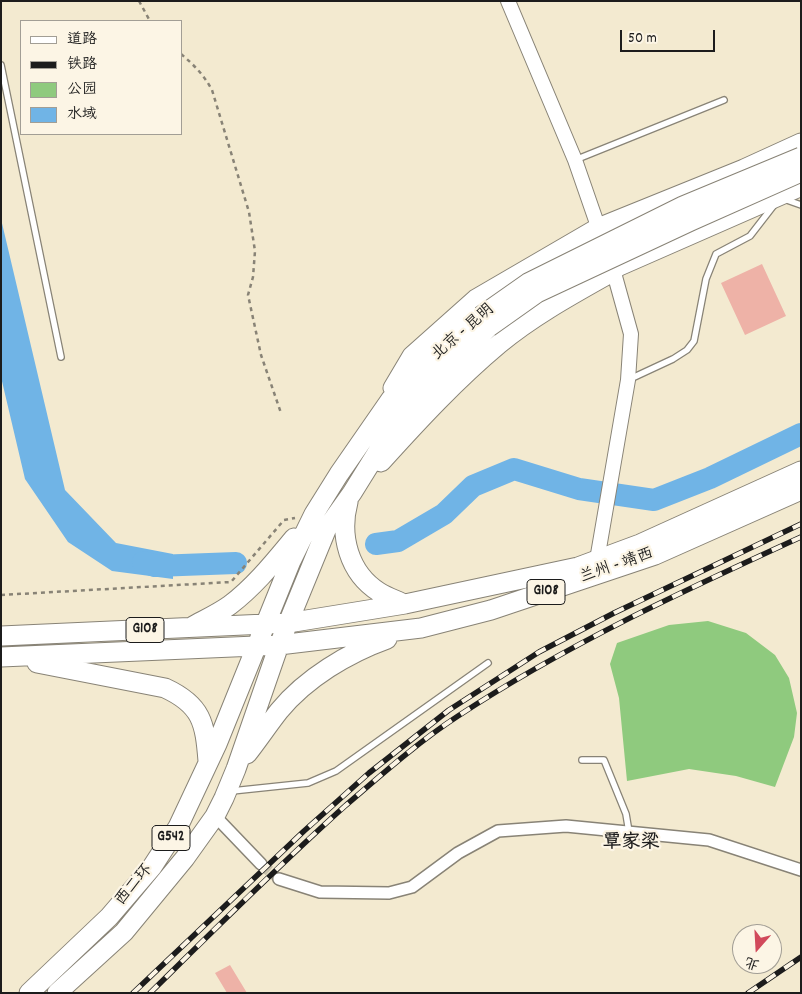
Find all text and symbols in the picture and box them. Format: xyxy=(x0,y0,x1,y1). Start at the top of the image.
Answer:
legend xyxy=(20,20,182,135)
scale bar xyxy=(622,20,717,52)
text: 50 m xyxy=(628,28,657,50)
text: 道路 xyxy=(67,29,97,51)
text: 铁路 xyxy=(67,54,97,76)
text: 公园 xyxy=(67,79,97,101)
text: 水域 xyxy=(67,104,97,126)
street label: 北京 - 昆明 xyxy=(429,301,499,365)
street label: 兰州 - 靖西 xyxy=(578,545,656,589)
road number: G108 xyxy=(527,580,565,604)
road number: G108 xyxy=(126,618,164,642)
road number: G542 xyxy=(152,826,190,850)
district label: 覃家梁 xyxy=(603,833,659,855)
street label: 西二环 xyxy=(112,861,158,911)
north arrow xyxy=(732,924,782,974)
text: 北 xyxy=(743,951,762,974)

